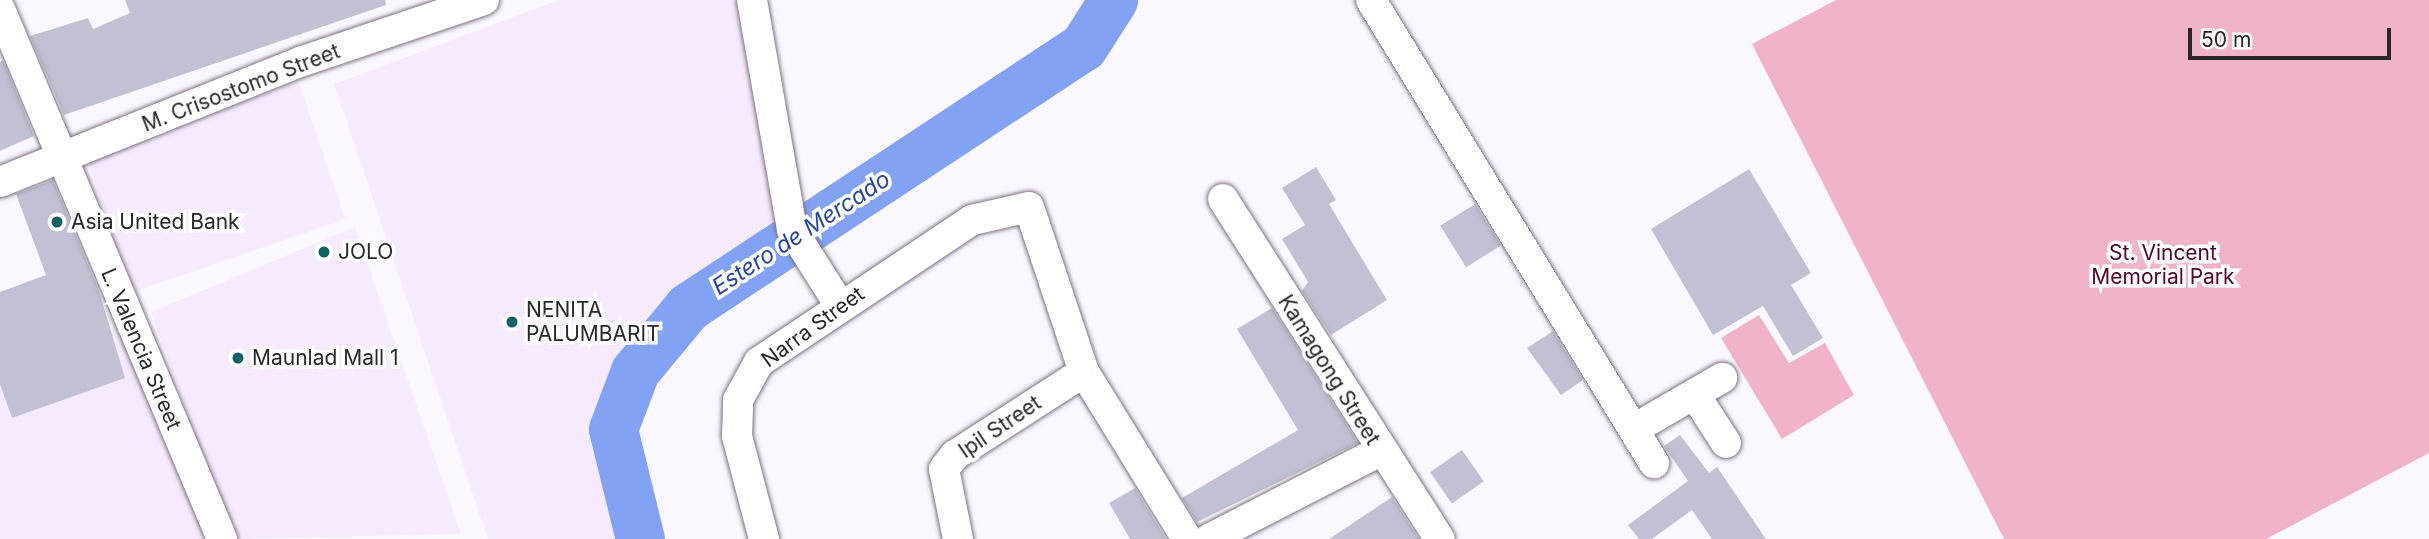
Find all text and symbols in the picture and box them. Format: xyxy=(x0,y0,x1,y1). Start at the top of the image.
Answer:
scale bar xyxy=(2191,14,2394,58)
text: 50 m xyxy=(2201,27,2251,52)
street label: M. Crisostomo Street xyxy=(139,39,343,137)
water label: Estero de Mercado xyxy=(707,165,895,301)
place label: Asia United Bank xyxy=(71,209,240,235)
marker: Asia United Bank xyxy=(49,214,65,230)
place label: JOLO xyxy=(338,239,393,265)
park label: St. Vincent Memorial Park xyxy=(2091,240,2235,290)
marker: JOLO xyxy=(316,244,332,260)
street label: L. Valencia Street xyxy=(96,265,186,433)
street label: Narra Street xyxy=(757,281,869,373)
street label: Kamagong Street xyxy=(1273,290,1385,450)
place label: NENITA PALUMBARIT xyxy=(526,297,660,347)
marker: NENITA PALUMBARIT xyxy=(504,314,520,330)
place label: Maunlad Mall 1 xyxy=(252,345,399,371)
marker: Maunlad Mall 1 xyxy=(230,350,246,366)
street label: Ipil Street xyxy=(954,390,1046,464)

